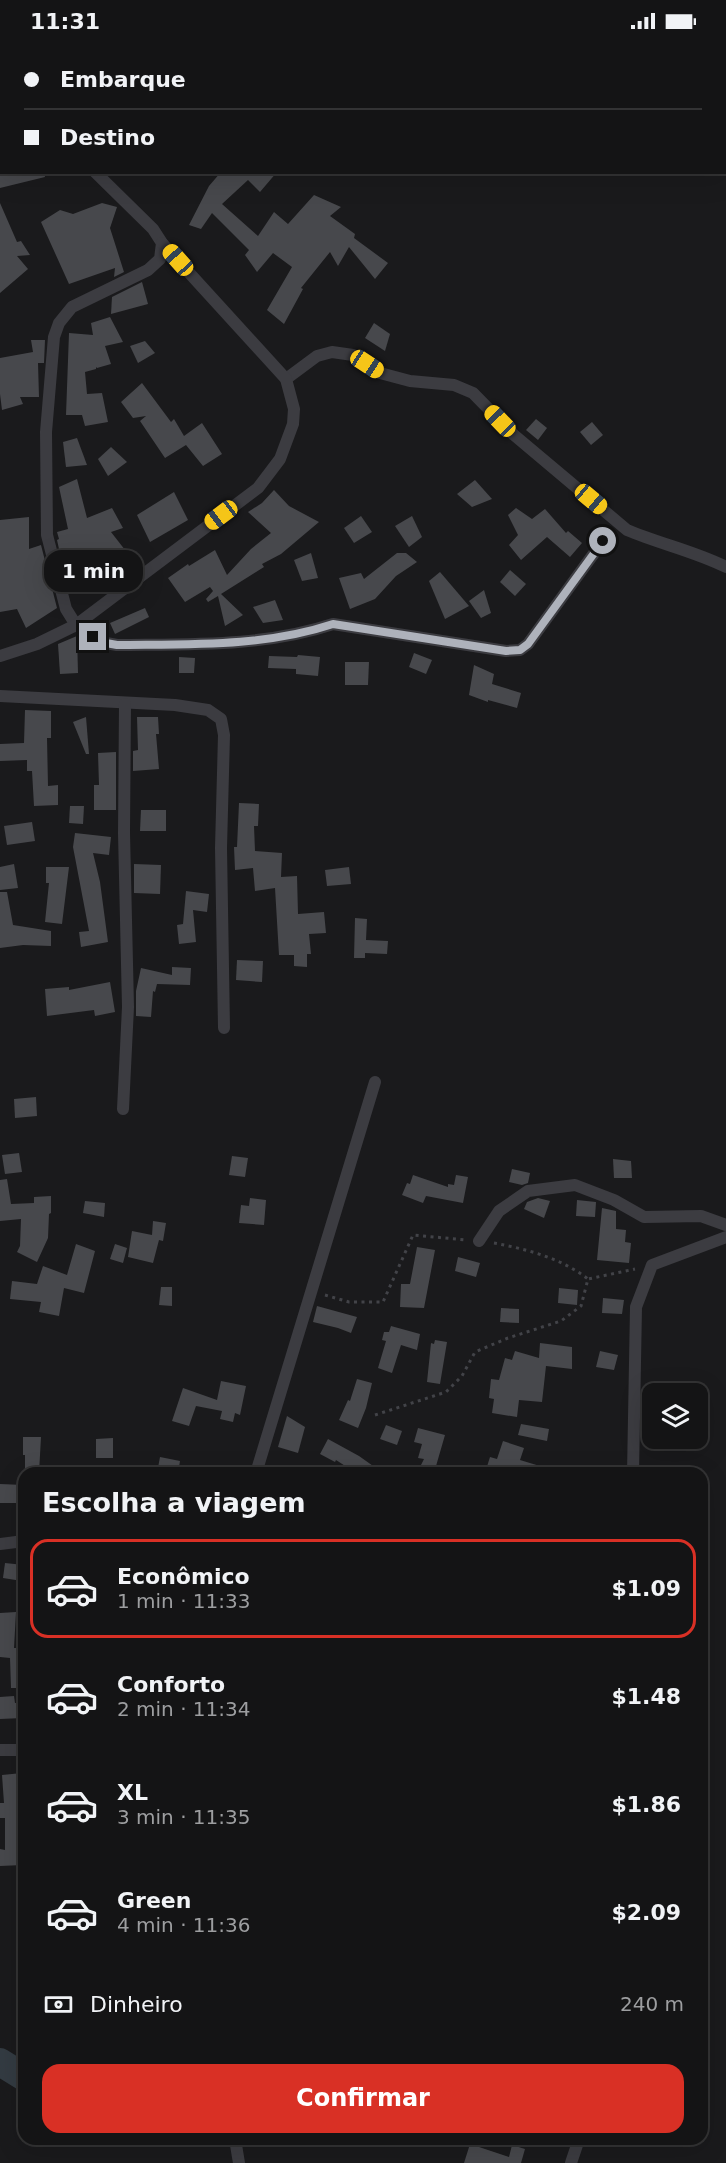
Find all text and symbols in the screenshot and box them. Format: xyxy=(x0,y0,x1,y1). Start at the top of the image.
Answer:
text: 11:31 xyxy=(30,9,100,34)
text: Embarque xyxy=(60,67,186,92)
text: Destino xyxy=(60,125,155,150)
car xyxy=(159,241,197,279)
car xyxy=(347,347,387,381)
car xyxy=(481,402,519,440)
car xyxy=(571,481,611,517)
car xyxy=(201,497,241,533)
route start xyxy=(589,527,616,554)
callout: 1 min xyxy=(44,550,142,592)
text: 1 min xyxy=(62,559,125,583)
route end xyxy=(79,623,106,650)
map controls xyxy=(642,1383,708,1449)
button: layers xyxy=(642,1383,708,1449)
text: Escolha a viagem xyxy=(42,1487,306,1518)
icon: car xyxy=(45,1562,99,1616)
text: Econômico xyxy=(117,1564,250,1589)
text: $1.09 xyxy=(611,1576,681,1601)
text: 1 min · 11:33 xyxy=(117,1589,251,1613)
icon: car xyxy=(45,1670,99,1724)
text: Conforto xyxy=(117,1672,225,1697)
text: $1.48 xyxy=(611,1684,681,1709)
text: 2 min · 11:34 xyxy=(117,1697,251,1721)
icon: car xyxy=(45,1778,99,1832)
text: XL xyxy=(117,1780,148,1805)
text: $1.86 xyxy=(611,1792,681,1817)
text: 3 min · 11:35 xyxy=(117,1805,251,1829)
icon: car xyxy=(45,1886,99,1940)
text: Green xyxy=(117,1888,191,1913)
text: $2.09 xyxy=(611,1900,681,1925)
text: 4 min · 11:36 xyxy=(117,1913,251,1937)
icon: cash xyxy=(42,1988,75,2021)
text: Dinheiro xyxy=(90,1992,183,2017)
text: 240 m xyxy=(620,1992,684,2016)
button: Confirmar xyxy=(42,2064,684,2133)

